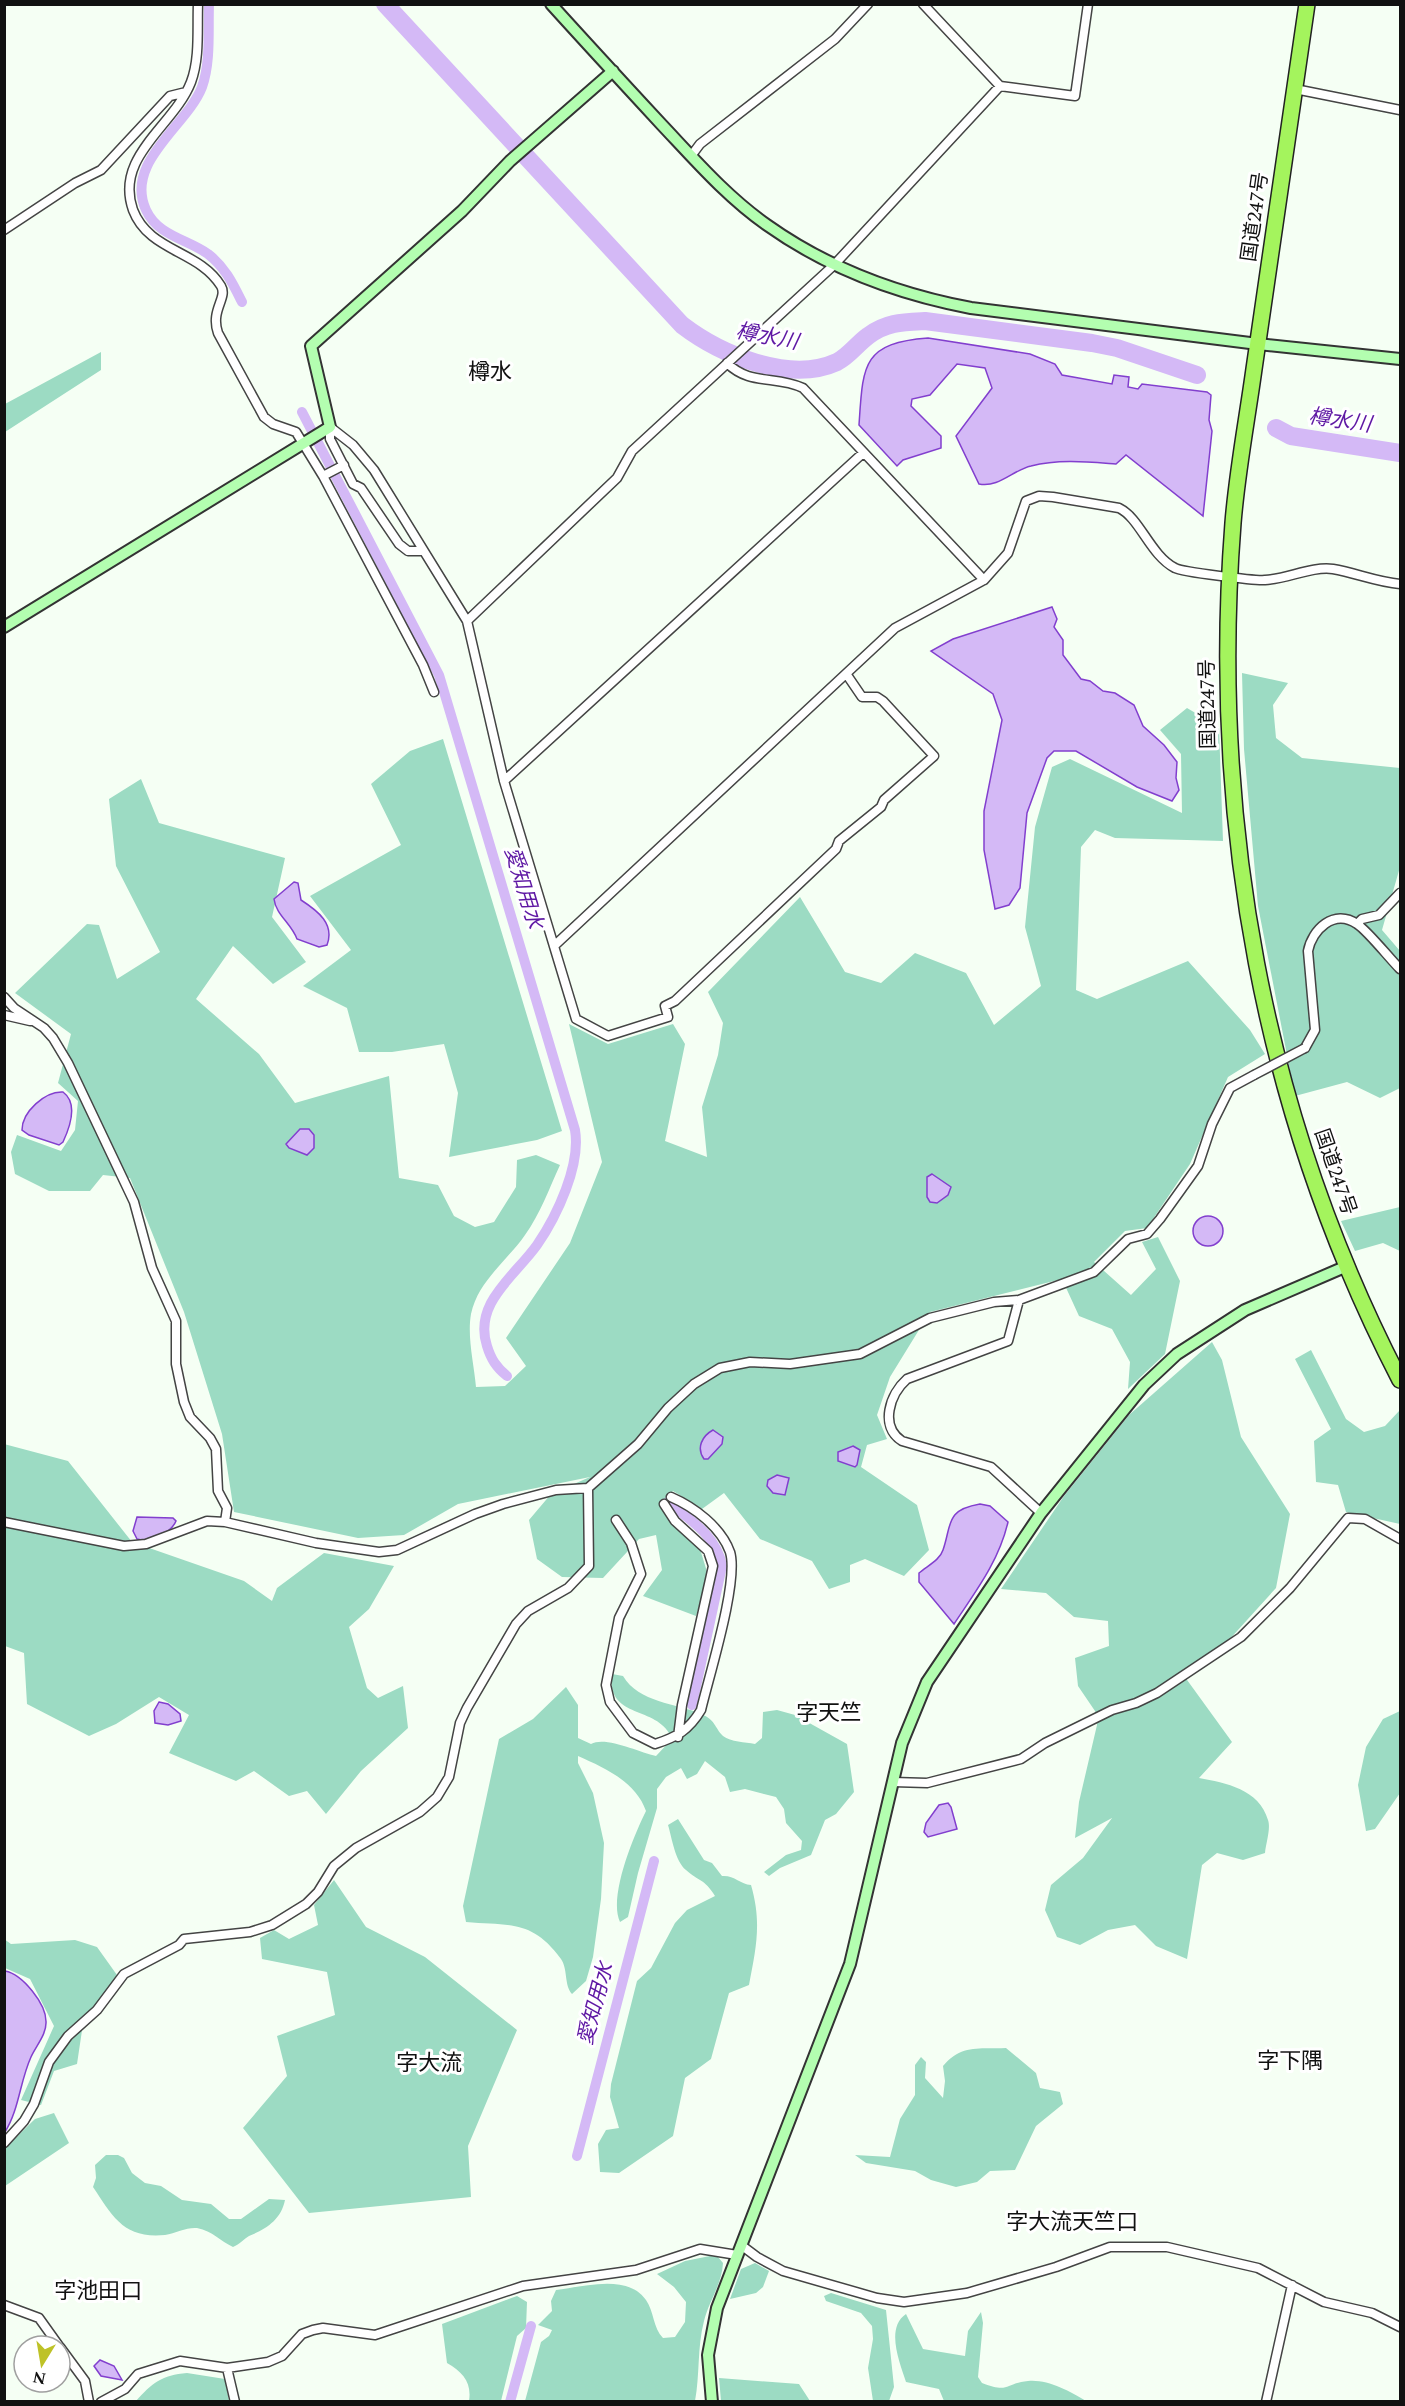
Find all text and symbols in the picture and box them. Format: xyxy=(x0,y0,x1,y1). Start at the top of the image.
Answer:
street label: 国道247号 xyxy=(1234,170,1276,264)
water label: 樽水川 xyxy=(733,315,803,359)
district label: 樽水 xyxy=(468,356,512,389)
water label: 樽水川 xyxy=(1307,401,1375,442)
street label: 国道247号 xyxy=(1192,659,1224,749)
water label: 愛知用水 xyxy=(495,843,551,935)
street label: 国道247号 xyxy=(1306,1125,1364,1219)
district label: 字天竺 xyxy=(796,1697,862,1730)
water label: 愛知用水 xyxy=(570,1957,623,2049)
district label: 字下隅 xyxy=(1257,2045,1323,2078)
district label: 字大流 xyxy=(396,2047,462,2080)
district label: 字大流天竺口 xyxy=(1006,2206,1138,2239)
district label: 字池田口 xyxy=(54,2275,142,2308)
north arrow xyxy=(12,2334,72,2394)
text: N xyxy=(31,2365,48,2391)

